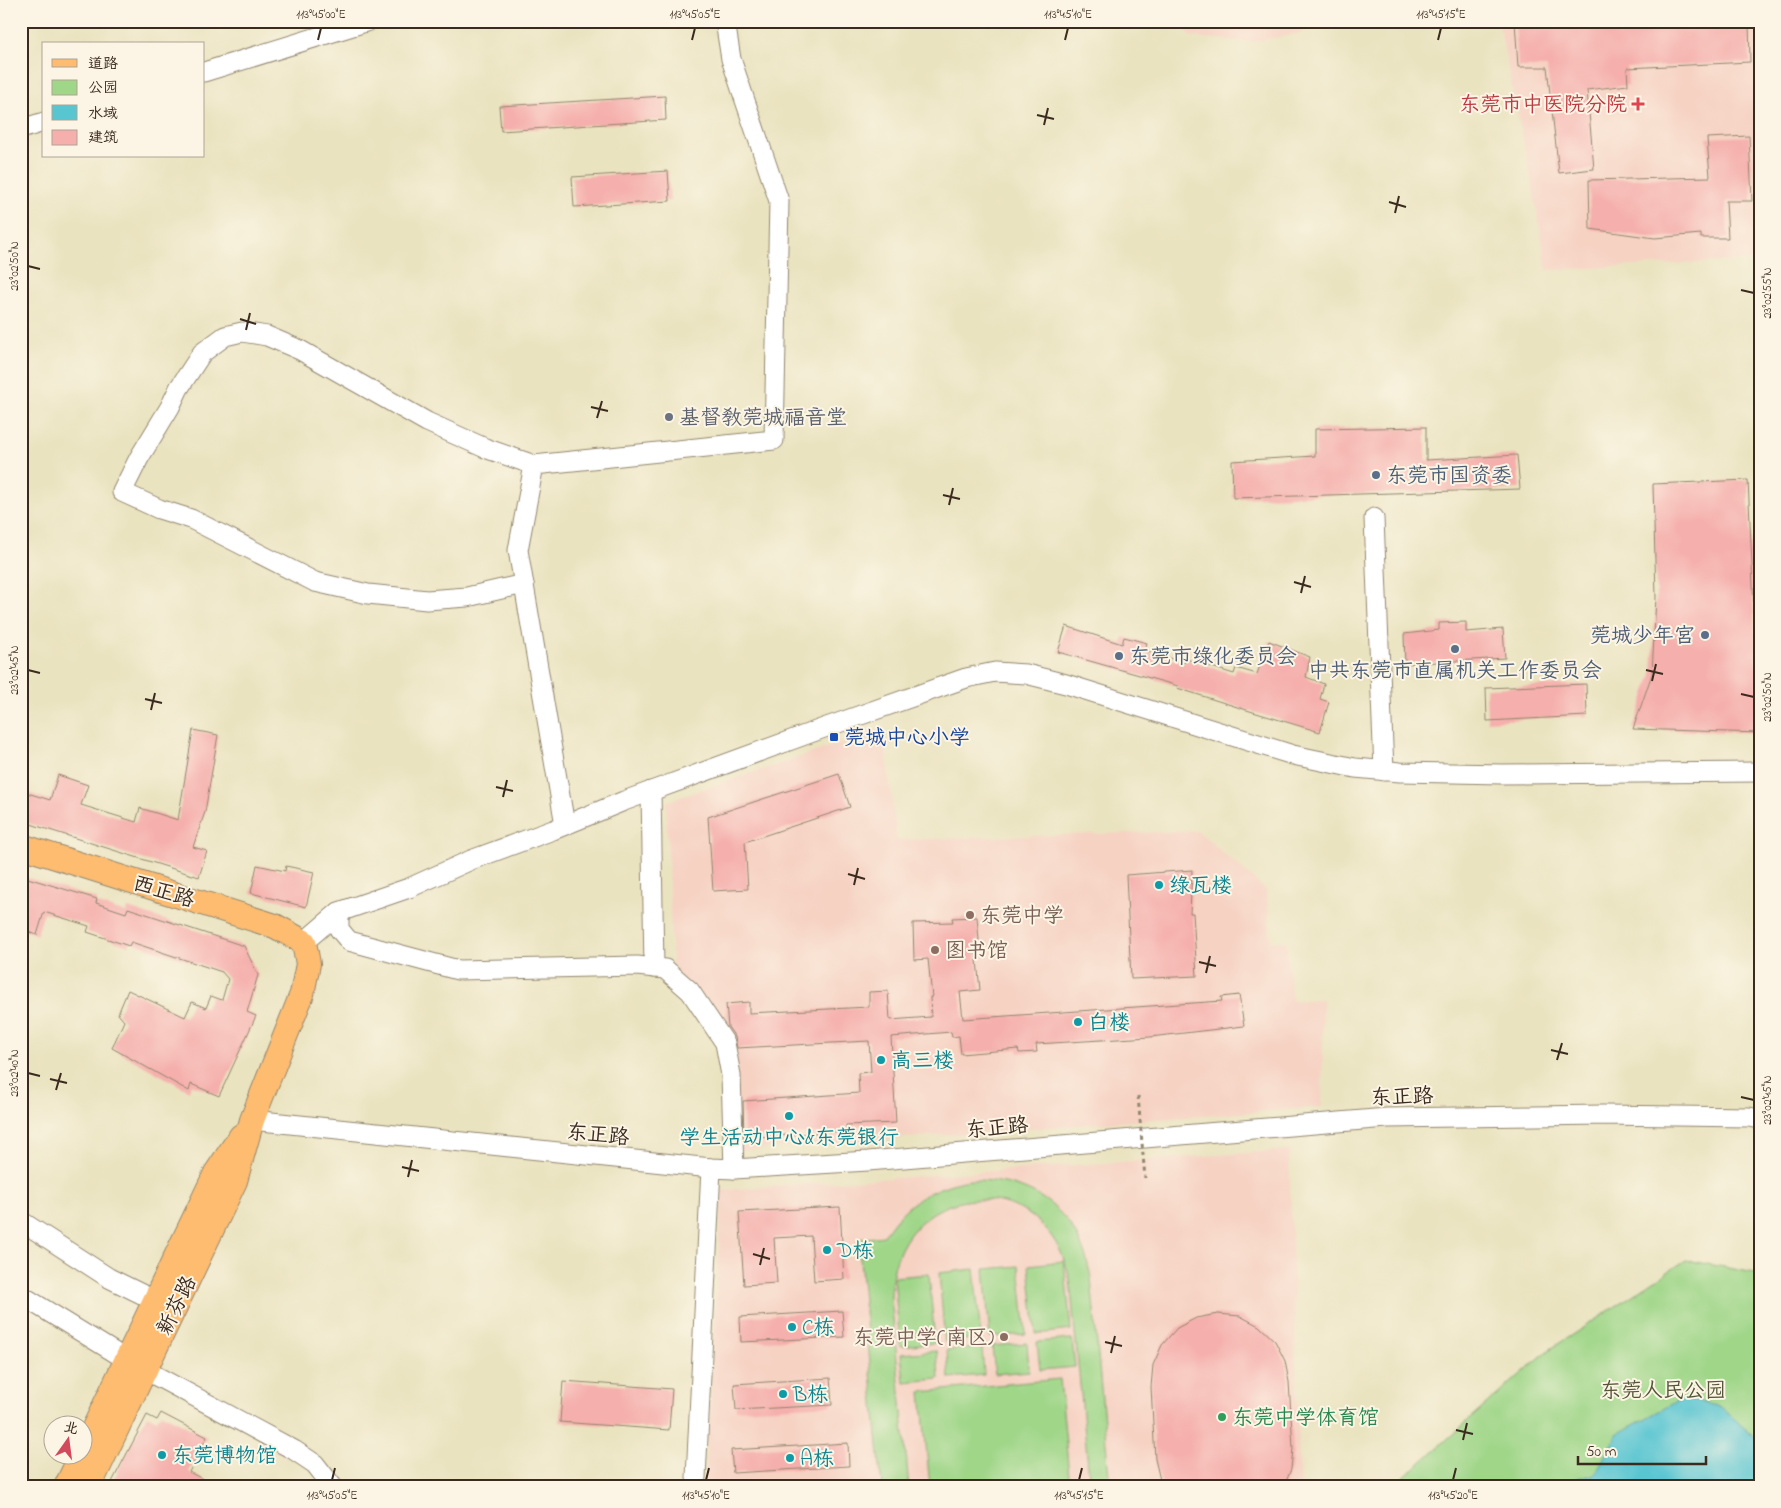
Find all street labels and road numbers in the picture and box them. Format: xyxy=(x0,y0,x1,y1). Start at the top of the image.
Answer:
street label: 西正路 xyxy=(129,869,198,916)
street label: 东正路 xyxy=(1370,1082,1434,1114)
street label: 东正路 xyxy=(964,1111,1030,1147)
street label: 东正路 xyxy=(565,1118,631,1154)
street label: 新芬路 xyxy=(151,1271,205,1341)

